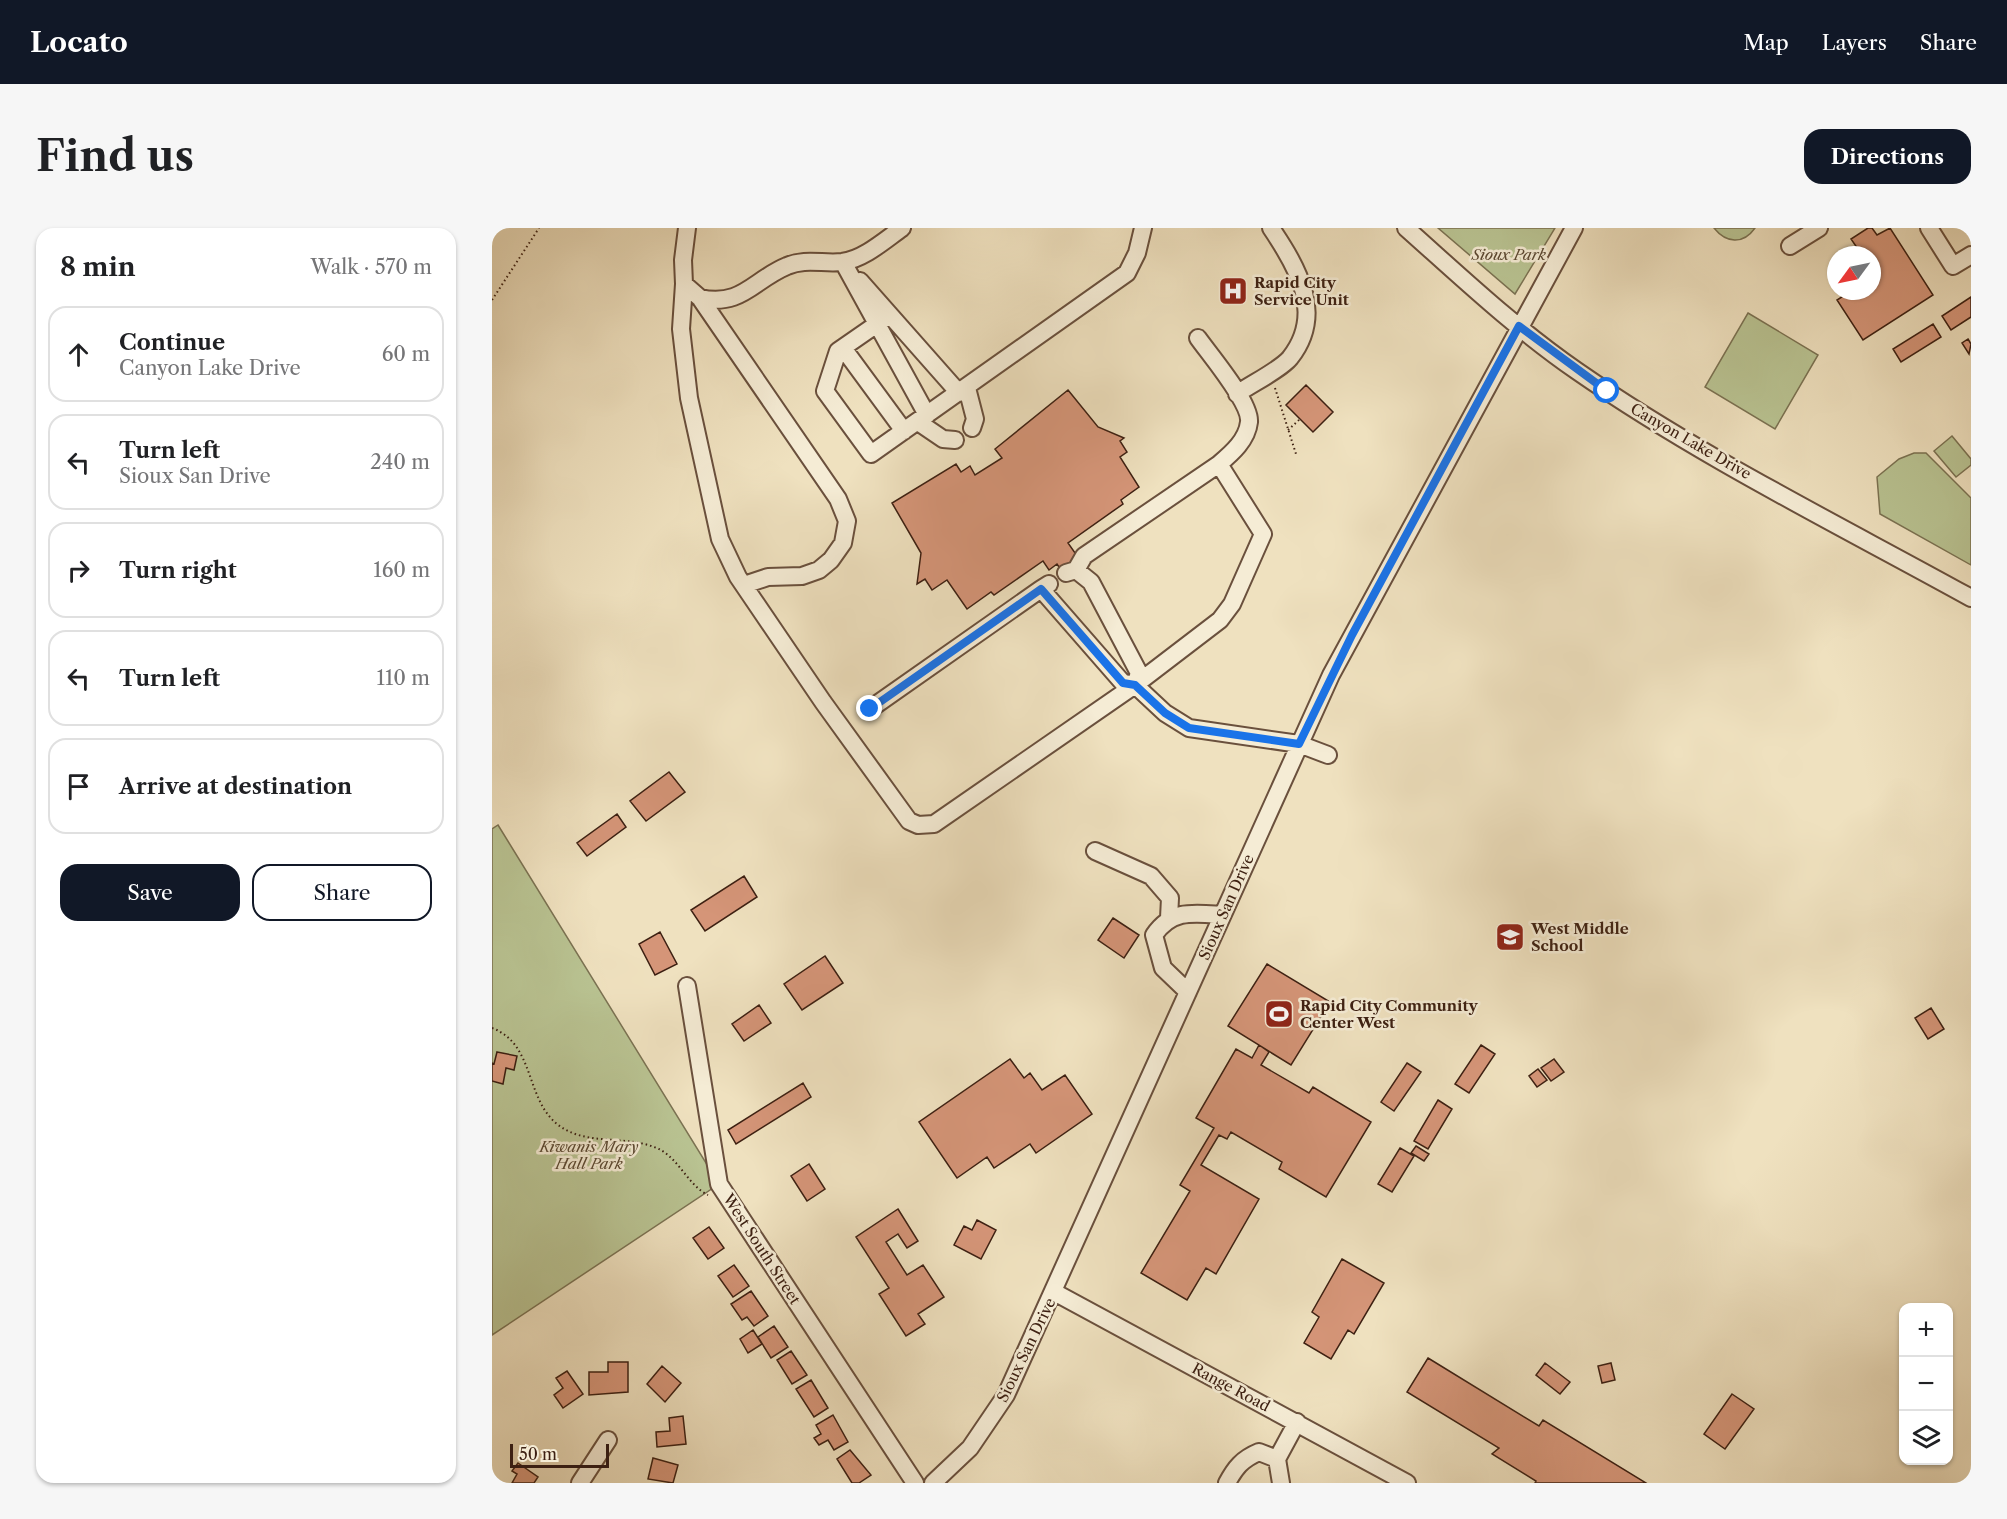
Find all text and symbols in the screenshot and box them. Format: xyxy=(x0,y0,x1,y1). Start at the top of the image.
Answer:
text: Locato xyxy=(30,25,128,59)
text: Map xyxy=(1744,30,1789,55)
text: Layers xyxy=(1822,30,1887,55)
text: Share xyxy=(1920,30,1977,55)
button: Directions xyxy=(1804,129,1971,184)
text: Find us xyxy=(36,130,194,182)
park label: Sioux Park xyxy=(1471,245,1546,264)
north arrow xyxy=(1827,246,1881,300)
text: 8 min xyxy=(60,251,136,283)
text: Walk · 570 m xyxy=(311,255,432,279)
place label: Rapid City Service Unit xyxy=(1254,273,1349,309)
hospital icon: Rapid City Service Unit xyxy=(1217,275,1249,307)
text: Continue xyxy=(119,329,225,356)
icon: ahead xyxy=(62,338,95,371)
text: 60 m xyxy=(382,342,430,366)
text: Canyon Lake Drive xyxy=(119,356,301,380)
route start xyxy=(1593,377,1619,403)
street label: Canyon Lake Drive xyxy=(1627,399,1755,483)
text: Turn left xyxy=(119,437,220,464)
icon: left xyxy=(62,446,95,479)
text: 240 m xyxy=(370,450,430,474)
text: Sioux San Drive xyxy=(119,464,271,488)
icon: right xyxy=(62,554,95,587)
text: Turn right xyxy=(119,557,237,584)
text: 160 m xyxy=(373,558,430,582)
icon: left xyxy=(62,662,95,695)
text: Turn left xyxy=(119,665,220,692)
text: 110 m xyxy=(377,666,430,690)
route end xyxy=(856,695,882,721)
icon: arrive xyxy=(62,770,95,803)
text: Arrive at destination xyxy=(119,773,352,800)
street label: Sioux San Drive xyxy=(1194,851,1258,963)
button: Save xyxy=(60,864,240,921)
button: Share xyxy=(252,864,432,921)
place label: West Middle School xyxy=(1530,919,1629,955)
school or university icon: West Middle School xyxy=(1494,921,1526,953)
place label: Rapid City Community Center West xyxy=(1300,996,1478,1032)
sports icon: Rapid City Community Center West xyxy=(1263,998,1295,1030)
park label: Kiwanis Mary Hall Park xyxy=(539,1137,639,1173)
street label: West South Street xyxy=(719,1189,805,1308)
street label: Sioux San Drive xyxy=(993,1295,1059,1405)
map controls xyxy=(1899,1303,1953,1465)
button: + xyxy=(1899,1303,1953,1357)
button: − xyxy=(1899,1357,1953,1411)
street label: Range Road xyxy=(1189,1359,1273,1415)
button: layers xyxy=(1899,1411,1953,1465)
scale bar xyxy=(510,1441,609,1468)
text: 50 m xyxy=(519,1444,557,1464)

